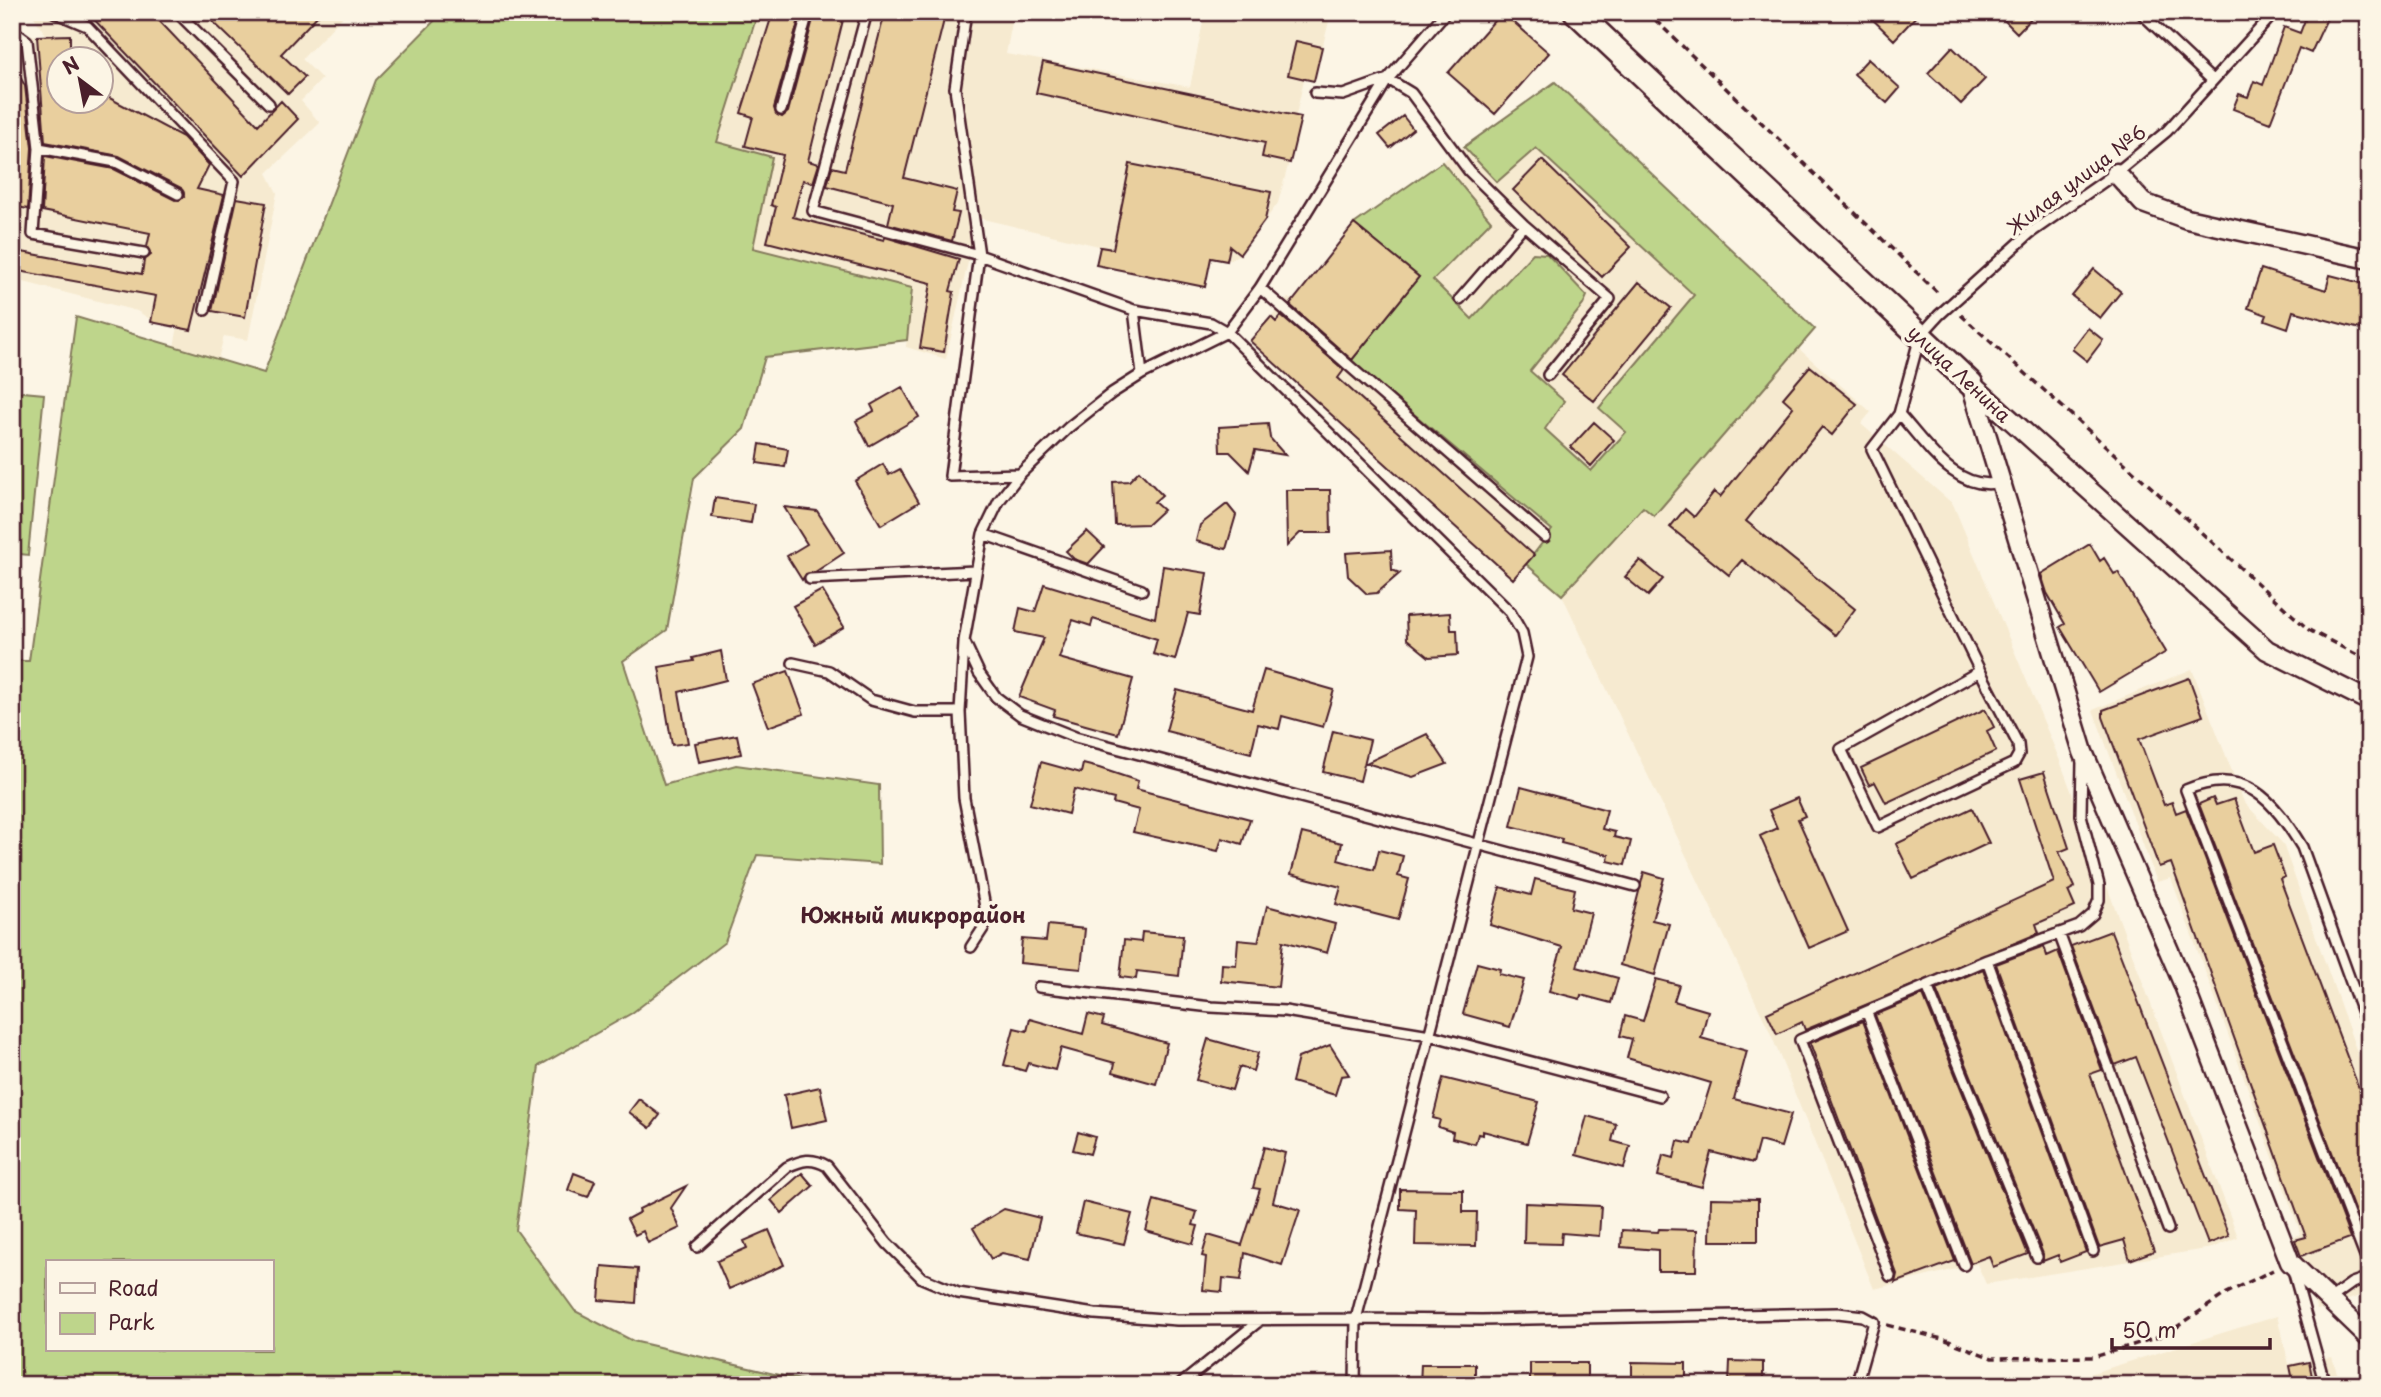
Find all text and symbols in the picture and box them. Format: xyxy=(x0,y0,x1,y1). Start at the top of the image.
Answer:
north arrow xyxy=(46,46,116,116)
text: N xyxy=(57,49,84,81)
street label: Жилая улица №6 xyxy=(2000,117,2151,241)
street label: улица Ленина xyxy=(1902,318,2018,428)
district label: Южный микрорайон xyxy=(800,898,1026,930)
legend xyxy=(46,1260,273,1352)
text: Road xyxy=(108,1271,159,1303)
text: Park xyxy=(108,1305,155,1337)
scale bar xyxy=(2112,1306,2269,1350)
text: 50 m xyxy=(2122,1313,2176,1345)

